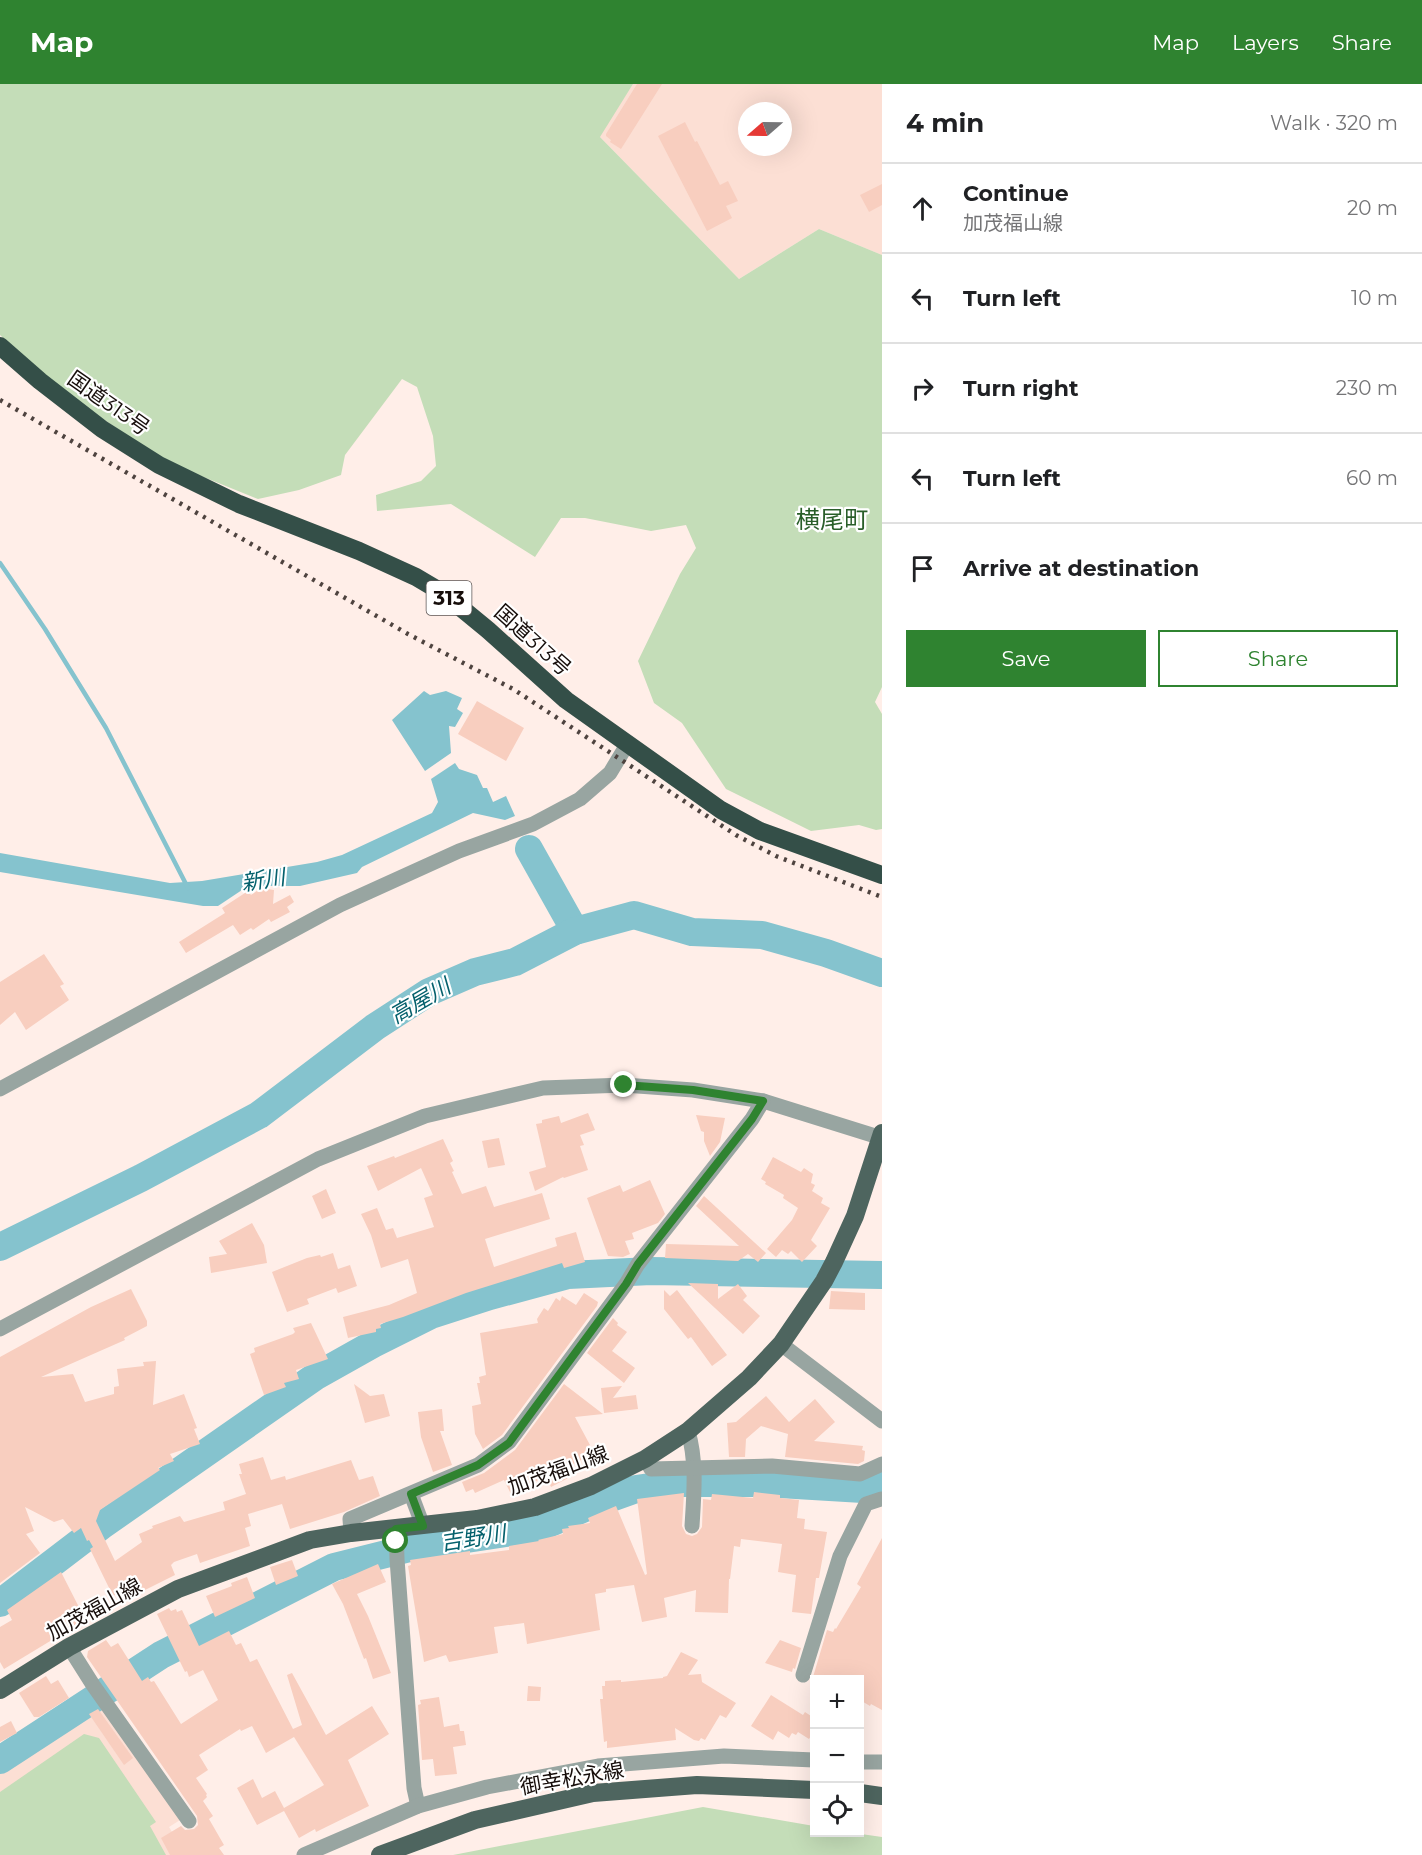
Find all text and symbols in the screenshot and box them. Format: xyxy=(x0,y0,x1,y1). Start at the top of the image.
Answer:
text: Map xyxy=(30,25,93,59)
text: Map xyxy=(1152,30,1199,55)
text: Layers xyxy=(1232,30,1299,55)
text: Share xyxy=(1332,30,1392,55)
north arrow xyxy=(738,102,792,156)
text: 4 min xyxy=(906,107,984,139)
text: Walk · 320 m xyxy=(1270,111,1398,135)
text: Continue xyxy=(963,180,1069,207)
icon: ahead xyxy=(906,192,939,225)
text: 20 m xyxy=(1347,196,1398,220)
text: 加茂福山線 xyxy=(963,211,1063,235)
icon: left xyxy=(906,282,939,315)
text: Turn left xyxy=(963,285,1061,312)
text: 10 m xyxy=(1351,286,1398,310)
street label: 国道313号 xyxy=(63,366,155,440)
icon: right xyxy=(906,372,939,405)
text: Turn right xyxy=(963,375,1078,402)
text: 230 m xyxy=(1336,376,1398,400)
icon: left xyxy=(906,462,939,495)
text: Turn left xyxy=(963,465,1061,492)
text: 60 m xyxy=(1346,466,1398,490)
district label: 横尾町 xyxy=(796,505,868,534)
icon: arrive xyxy=(906,552,939,585)
text: Arrive at destination xyxy=(963,555,1199,582)
road number: 313 xyxy=(426,581,472,615)
street label: 国道313号 xyxy=(490,599,576,681)
button: Save xyxy=(906,630,1146,687)
button: Share xyxy=(1158,630,1398,687)
water label: 新川 xyxy=(239,863,289,897)
water label: 高屋川 xyxy=(385,972,457,1029)
route end xyxy=(610,1071,636,1097)
street label: 加茂福山線 xyxy=(504,1440,612,1500)
water label: 吉野川 xyxy=(438,1519,510,1556)
route start xyxy=(382,1527,408,1553)
street label: 加茂福山線 xyxy=(42,1573,146,1645)
map controls xyxy=(810,1675,864,1837)
button: + xyxy=(810,1675,864,1729)
button: − xyxy=(810,1729,864,1783)
street label: 御幸松永線 xyxy=(518,1757,626,1799)
button: locate xyxy=(810,1783,864,1837)

